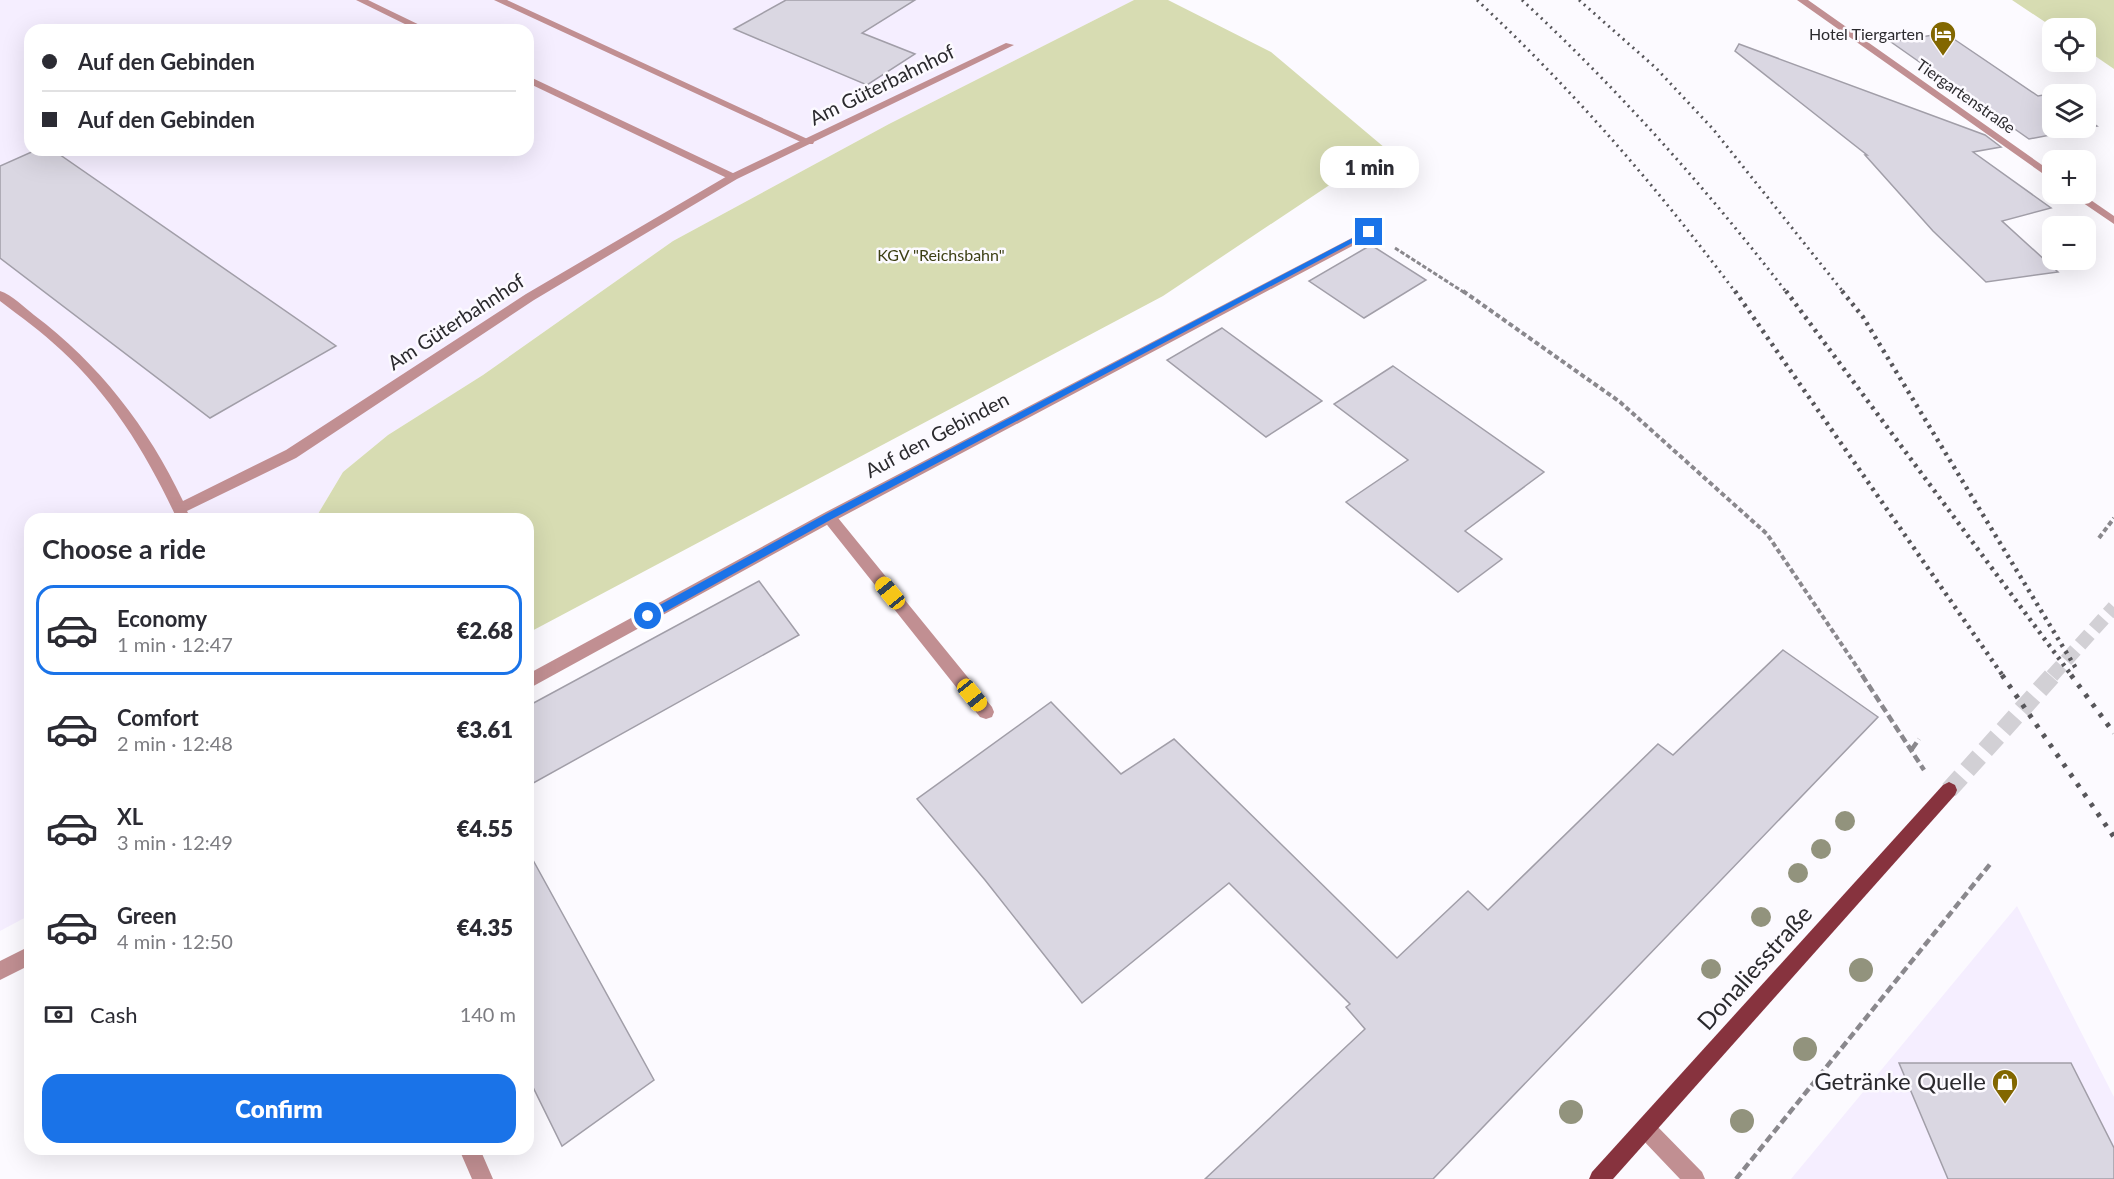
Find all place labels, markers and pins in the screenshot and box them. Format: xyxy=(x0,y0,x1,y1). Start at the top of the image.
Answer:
hotel icon: Hotel Tiergarten xyxy=(1928,19,1958,57)
place label: Hotel Tiergarten xyxy=(1809,24,1924,43)
place label: Getränke Quelle xyxy=(1814,1066,1986,1095)
shop icon: Getränke Quelle xyxy=(1990,1067,2020,1105)

